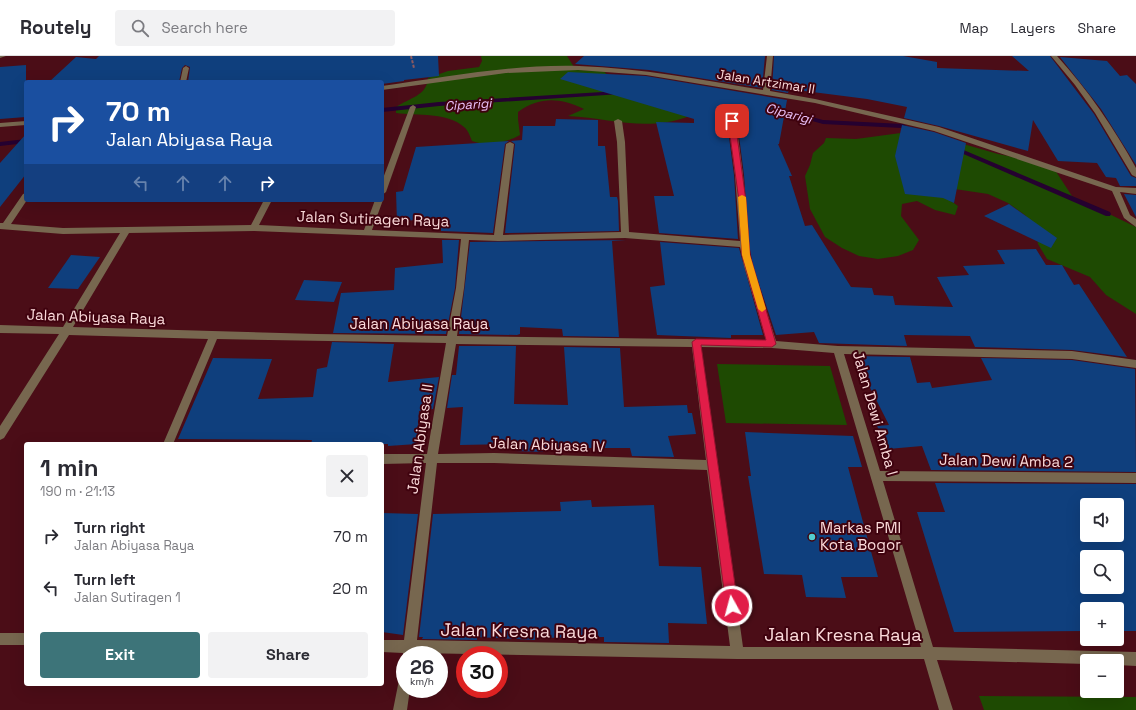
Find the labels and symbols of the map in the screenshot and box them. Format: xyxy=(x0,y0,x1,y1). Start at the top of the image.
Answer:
street label: Jalan Artzimar II xyxy=(716,65,816,98)
water label: Ciparigi xyxy=(444,94,494,115)
water label: Ciparigi xyxy=(764,99,816,128)
pin xyxy=(715,104,749,138)
street label: Jalan Sutiragen Raya xyxy=(296,206,450,231)
street label: Jalan Abiyasa Raya xyxy=(26,305,166,328)
street label: Jalan Abiyasa Raya xyxy=(350,314,489,333)
street label: Jalan Dewi Amba I xyxy=(849,348,902,477)
street label: Jalan Abiyasa II xyxy=(402,383,437,495)
street label: Jalan Abiyasa IV xyxy=(489,433,605,456)
street label: Jalan Dewi Amba 2 xyxy=(939,450,1073,471)
place label: Markas PMI Kota Bogor xyxy=(820,518,901,554)
marker: Markas PMI Kota Bogor xyxy=(807,532,817,542)
position arrow xyxy=(711,585,753,627)
street label: Jalan Kresna Raya xyxy=(440,618,598,643)
street label: Jalan Kresna Raya xyxy=(764,623,922,646)
speed limit sign: 30 xyxy=(456,646,508,698)

